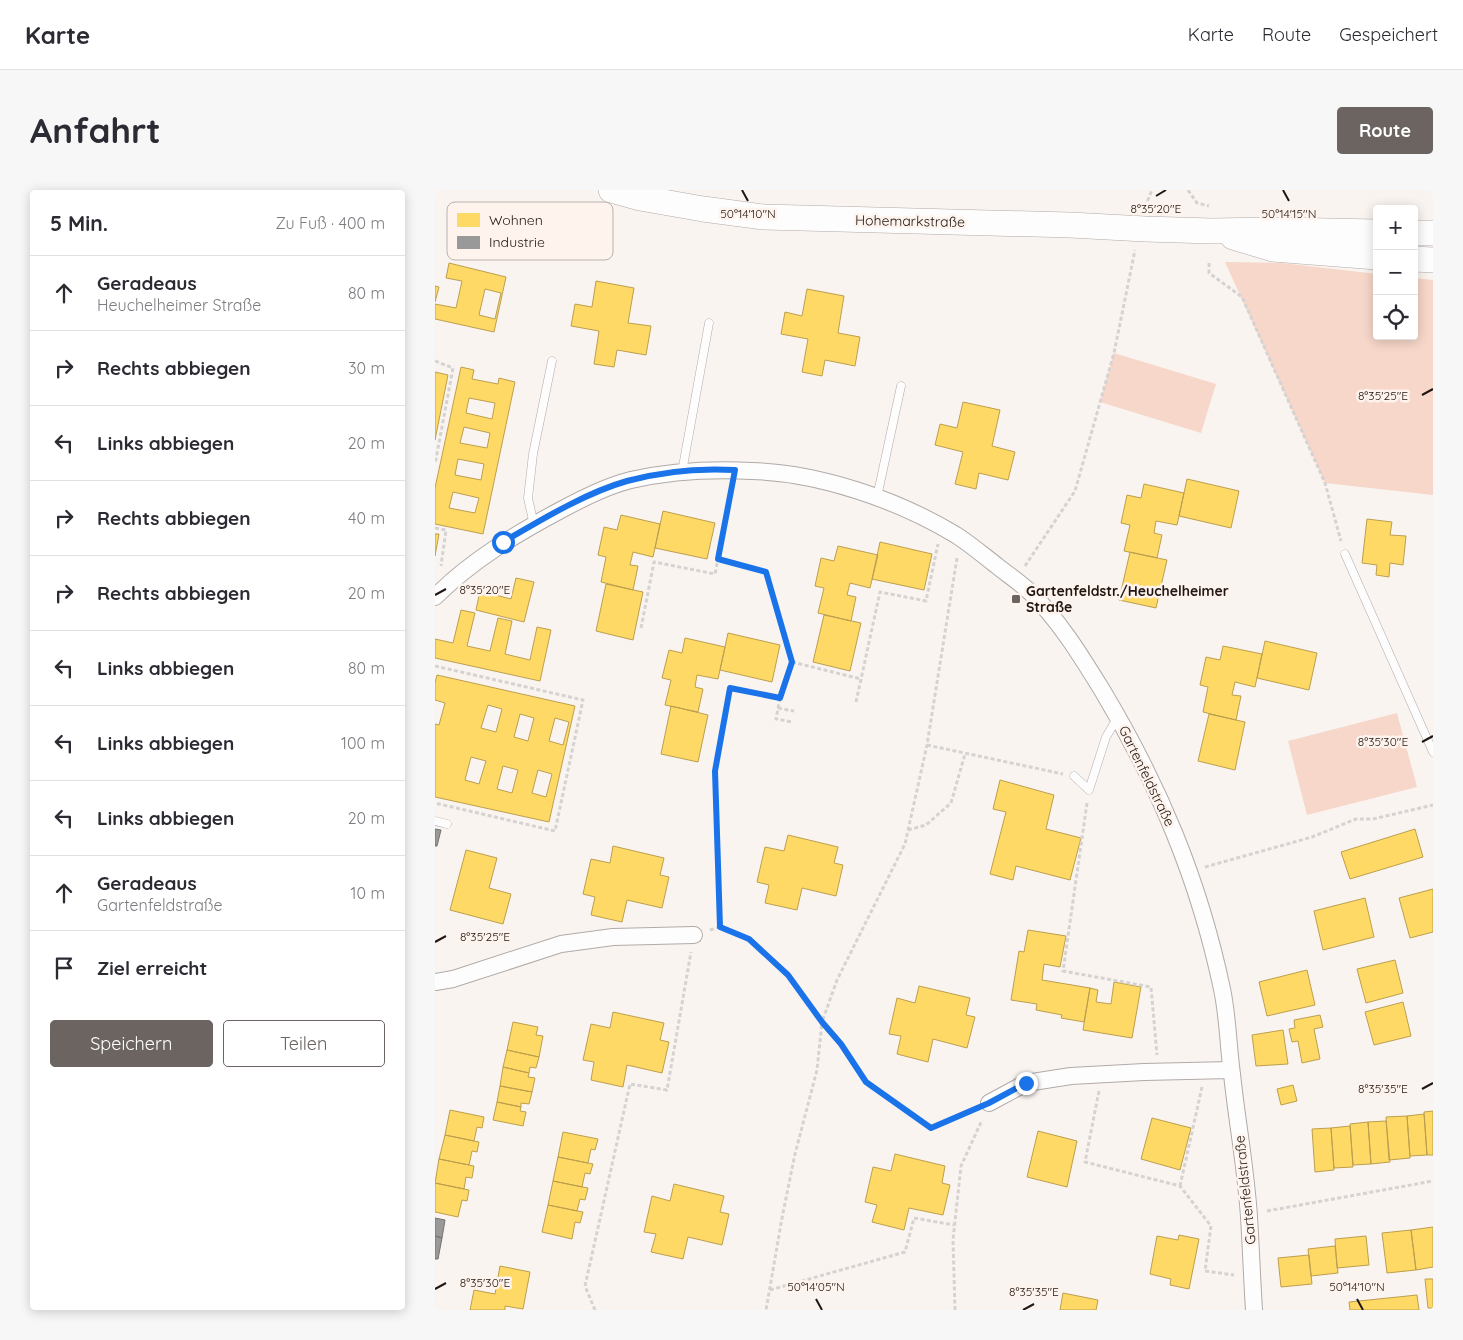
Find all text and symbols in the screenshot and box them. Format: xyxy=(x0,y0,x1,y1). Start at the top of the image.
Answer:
text: Karte xyxy=(25,20,90,50)
text: Karte xyxy=(1188,23,1234,46)
text: Route xyxy=(1262,23,1311,46)
text: Gespeichert xyxy=(1339,23,1438,46)
button: Route xyxy=(1337,107,1433,154)
text: Anfahrt xyxy=(30,108,161,152)
text: 8°35'20"E xyxy=(1131,201,1182,216)
legend xyxy=(447,202,613,260)
map controls xyxy=(1373,205,1418,340)
button: + xyxy=(1373,205,1418,250)
text: 50°14'10"N xyxy=(720,206,776,221)
text: 50°14'15"N xyxy=(1262,206,1316,221)
text: 5 Min. xyxy=(50,210,108,236)
text: Wohnen xyxy=(489,211,543,229)
street label: Hohemarkstraße xyxy=(855,211,965,231)
text: Zu Fuß · 400 m xyxy=(275,213,385,233)
text: Industrie xyxy=(489,233,545,251)
button: − xyxy=(1373,250,1418,295)
text: Geradeaus xyxy=(97,271,197,295)
icon: ahead xyxy=(50,279,78,307)
text: 80 m xyxy=(348,283,385,303)
text: Heuchelheimer Straße xyxy=(97,295,261,315)
button: locate xyxy=(1373,295,1418,340)
icon: right xyxy=(50,354,78,382)
text: Rechts abbiegen xyxy=(97,356,250,380)
text: 30 m xyxy=(348,358,385,378)
text: 8°35'25"E xyxy=(1358,388,1408,403)
icon: left xyxy=(50,429,78,457)
text: Links abbiegen xyxy=(97,431,234,455)
text: 20 m xyxy=(348,433,385,453)
icon: right xyxy=(50,504,78,532)
text: Rechts abbiegen xyxy=(97,506,250,530)
text: 40 m xyxy=(348,508,385,528)
route start xyxy=(492,531,515,554)
icon: right xyxy=(50,579,78,607)
text: Rechts abbiegen xyxy=(97,581,250,605)
text: 8°35'20"E xyxy=(460,582,511,597)
place label: Gartenfeldstr./Heuchelheimer Straße xyxy=(1026,582,1229,616)
text: 20 m xyxy=(348,583,385,603)
marker: Gartenfeldstr./Heuchelheimer Straße xyxy=(1010,593,1022,605)
icon: left xyxy=(50,654,78,682)
text: Links abbiegen xyxy=(97,656,234,680)
text: 80 m xyxy=(348,658,385,678)
street label: Gartenfeldstraße xyxy=(1115,723,1179,829)
icon: left xyxy=(50,729,78,757)
text: Links abbiegen xyxy=(97,731,234,755)
text: 100 m xyxy=(341,733,385,753)
text: 8°35'30"E xyxy=(1358,734,1408,749)
icon: left xyxy=(50,804,78,832)
text: Links abbiegen xyxy=(97,806,234,830)
text: 20 m xyxy=(348,808,385,828)
text: Geradeaus xyxy=(97,871,197,895)
icon: ahead xyxy=(50,879,78,907)
text: 10 m xyxy=(351,883,385,903)
text: Gartenfeldstraße xyxy=(97,895,223,915)
text: 8°35'25"E xyxy=(460,929,510,944)
icon: arrive xyxy=(50,954,78,982)
text: Ziel erreicht xyxy=(97,956,207,980)
button: Speichern xyxy=(50,1020,213,1067)
button: Teilen xyxy=(223,1020,385,1067)
route end xyxy=(1015,1072,1038,1095)
text: 8°35'35"E xyxy=(1358,1081,1408,1096)
street label: Gartenfeldstraße xyxy=(1230,1134,1260,1246)
text: 8°35'30"E xyxy=(460,1275,510,1290)
text: 50°14'05"N xyxy=(787,1279,845,1294)
text: 50°14'10"N xyxy=(1329,1279,1385,1294)
text: 8°35'35"E xyxy=(1009,1284,1059,1299)

